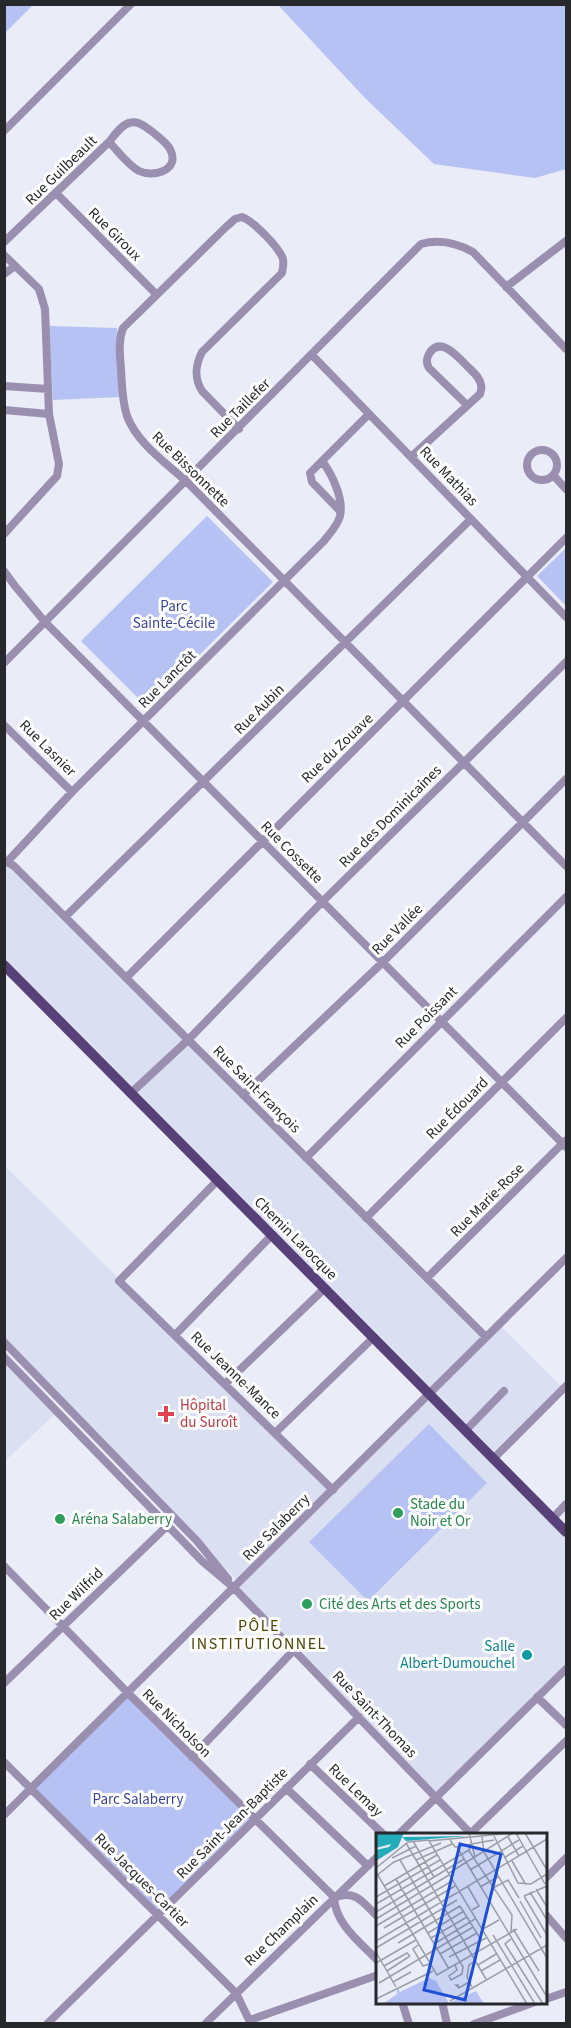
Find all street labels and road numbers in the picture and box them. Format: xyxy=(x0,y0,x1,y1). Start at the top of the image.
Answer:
street label: Rue Guilbeault xyxy=(21,131,102,210)
street label: Rue Giroux xyxy=(83,203,146,266)
street label: Rue Taillefer xyxy=(206,373,276,443)
street label: Rue Bissonnette xyxy=(147,427,234,512)
street label: Rue Mathias xyxy=(415,442,483,511)
street label: Rue Lanctôt xyxy=(134,646,201,713)
street label: Rue Aubin xyxy=(229,679,289,739)
street label: Rue du Zouave xyxy=(297,709,378,788)
street label: Rue Lasnier xyxy=(14,715,81,782)
street label: Rue des Dominicaines xyxy=(334,760,446,872)
street label: Rue Cossette xyxy=(256,816,328,888)
street label: Rue Vallée xyxy=(367,899,428,960)
street label: Rue Poissant xyxy=(390,981,462,1053)
street label: Rue Saint-François xyxy=(208,1041,305,1138)
street label: Rue Édouard xyxy=(421,1072,493,1144)
street label: Rue Marie-Rose xyxy=(446,1159,529,1242)
street label: Chemin Larocque xyxy=(249,1192,342,1285)
street label: Rue Jeanne-Mance xyxy=(186,1327,286,1424)
street label: Rue Salaberry xyxy=(238,1489,315,1566)
street label: Rue Wilfrid xyxy=(45,1563,108,1626)
street label: Rue Saint-Thomas xyxy=(328,1666,422,1763)
street label: Rue Nicholson xyxy=(137,1684,216,1763)
street label: Rue Lemay xyxy=(324,1759,388,1822)
street label: Rue Saint-Jean-Baptiste xyxy=(172,1763,293,1884)
street label: Rue Jacques-Cartier xyxy=(90,1828,194,1933)
street label: Rue Champlain xyxy=(240,1890,323,1971)

